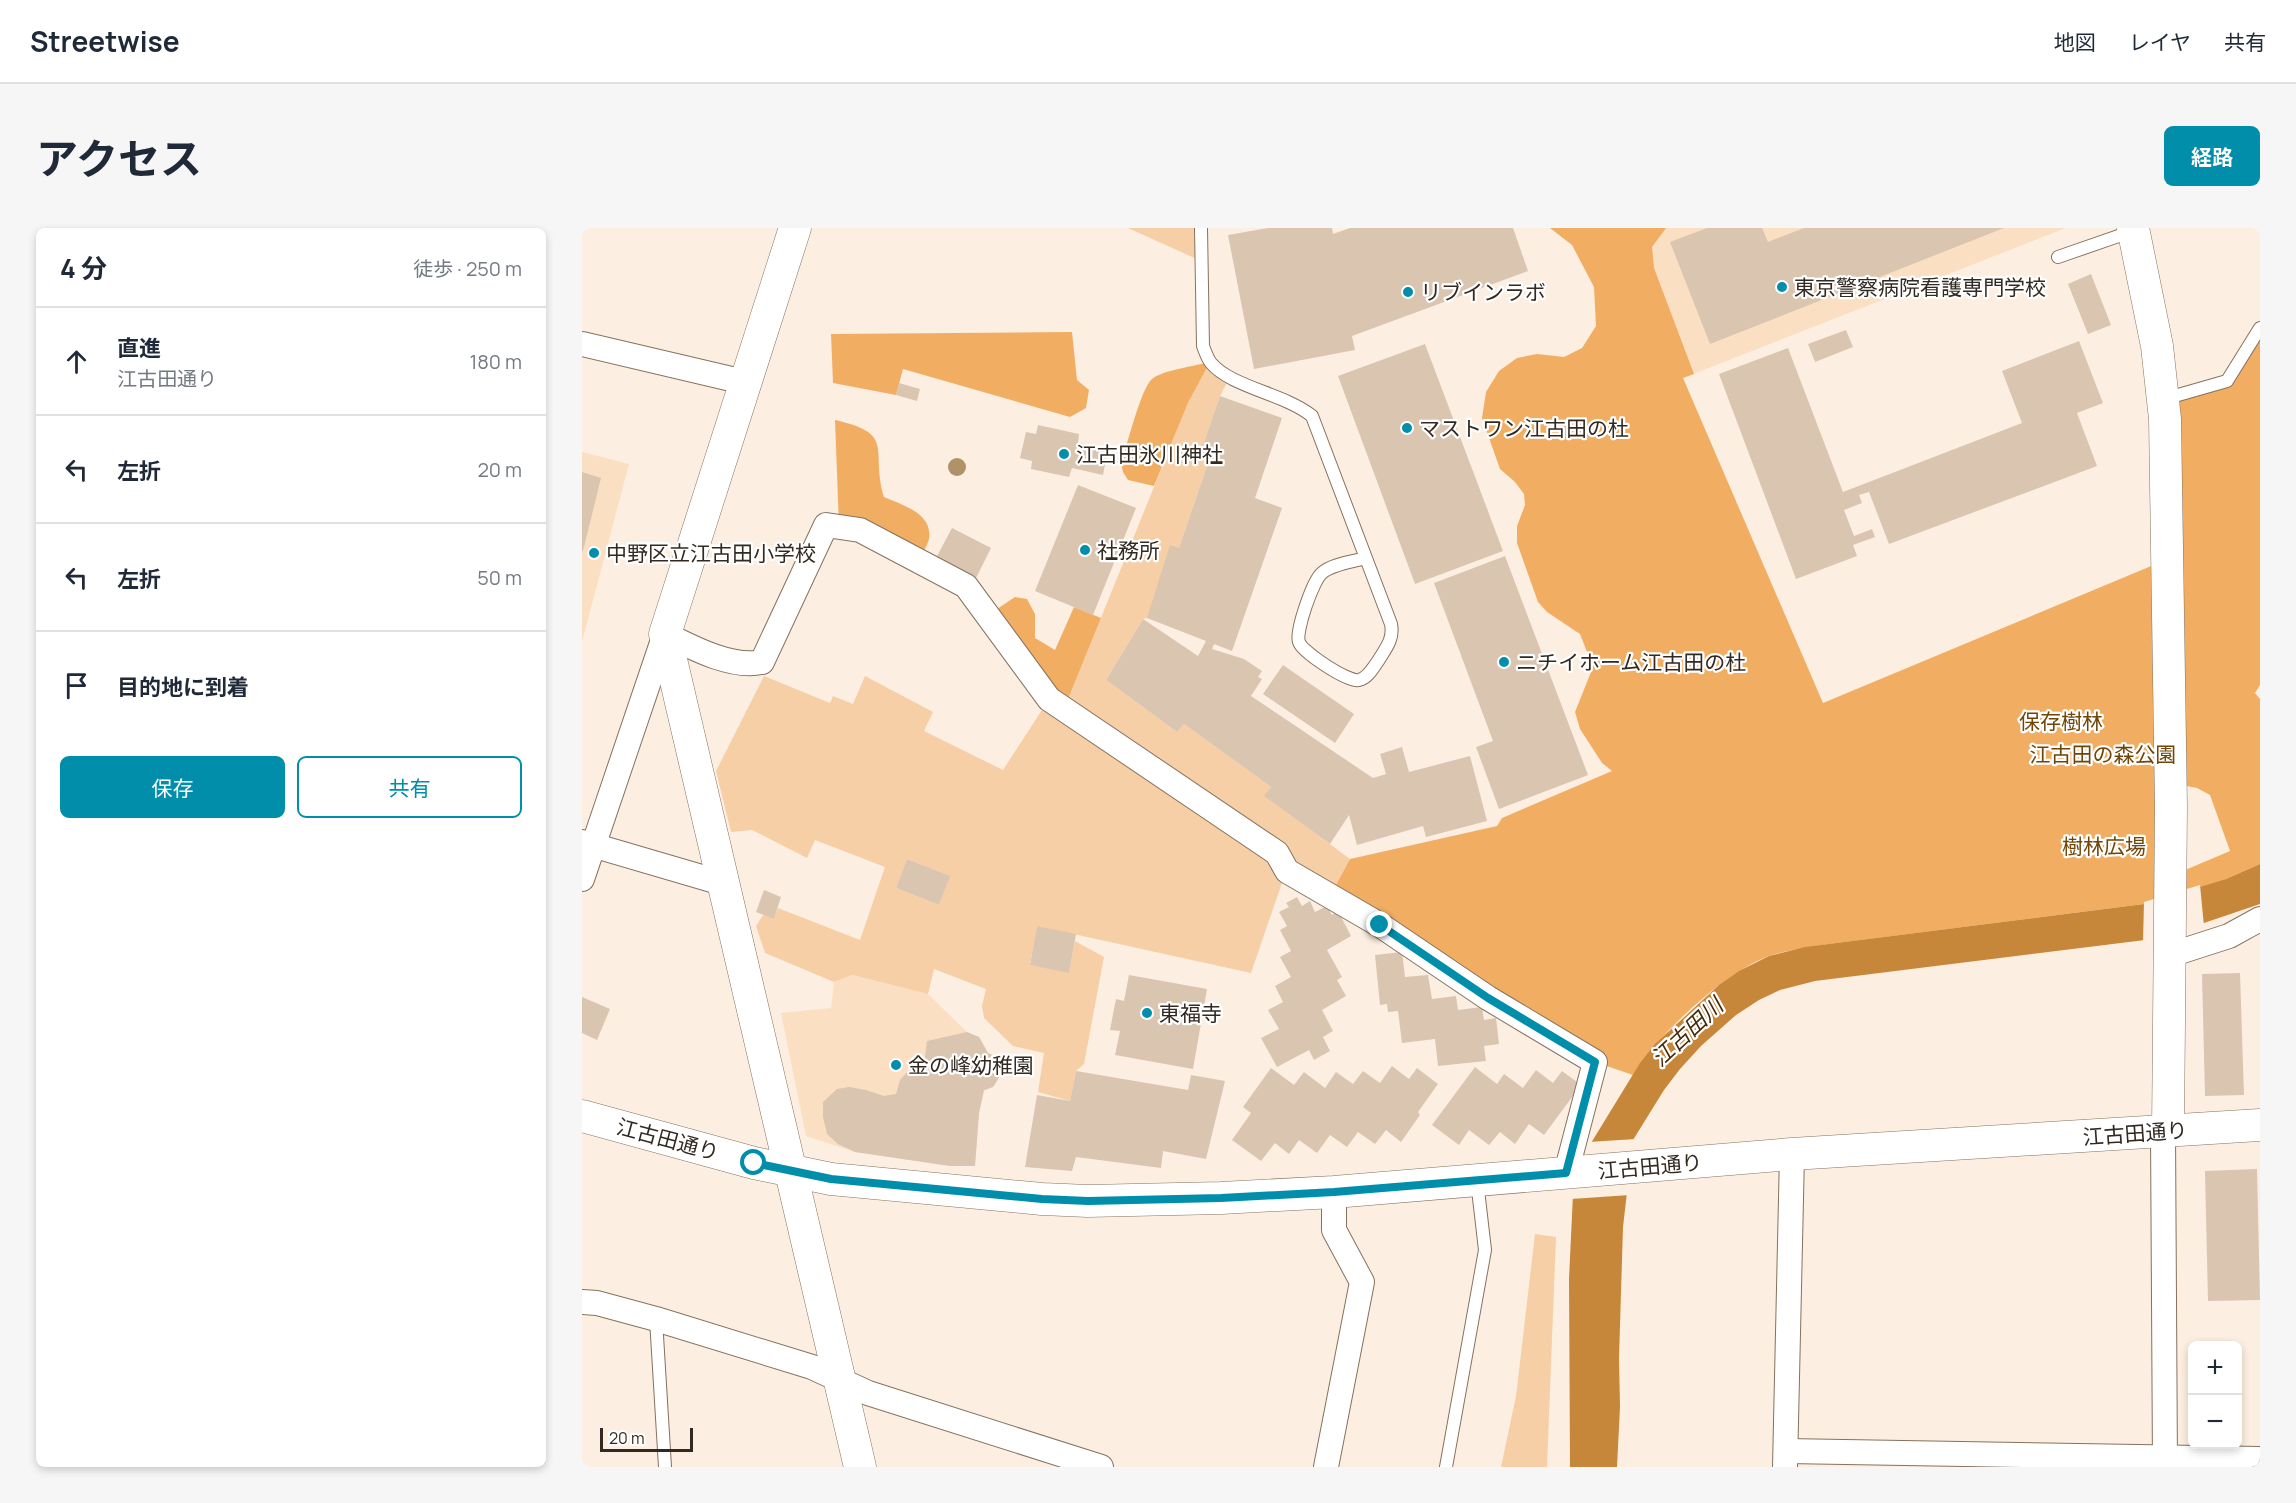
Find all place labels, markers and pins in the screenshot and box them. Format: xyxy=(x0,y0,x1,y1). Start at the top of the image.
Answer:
place label: 東京警察病院看護専門学校 xyxy=(1794,273,2046,301)
place label: リブインラボ xyxy=(1420,278,1546,306)
marker: 東京警察病院看護専門学校 xyxy=(1775,280,1789,294)
marker: リブインラボ xyxy=(1401,285,1415,299)
place label: マストワン江古田の杜 xyxy=(1419,414,1629,442)
marker: マストワン江古田の杜 xyxy=(1400,421,1414,435)
place label: 江古田氷川神社 xyxy=(1076,440,1223,468)
marker: 江古田氷川神社 xyxy=(1057,447,1071,461)
place label: 社務所 xyxy=(1097,536,1160,564)
place label: 中野区立江古田小学校 xyxy=(606,539,816,567)
marker: 社務所 xyxy=(1078,543,1092,557)
marker: 中野区立江古田小学校 xyxy=(587,546,601,560)
place label: ニチイホーム江古田の杜 xyxy=(1516,648,1746,676)
marker: ニチイホーム江古田の杜 xyxy=(1497,655,1511,669)
place label: 東福寺 xyxy=(1159,999,1222,1027)
marker: 東福寺 xyxy=(1140,1006,1154,1020)
place label: 金の峰幼稚園 xyxy=(908,1051,1034,1079)
marker: 金の峰幼稚園 xyxy=(889,1058,903,1072)

